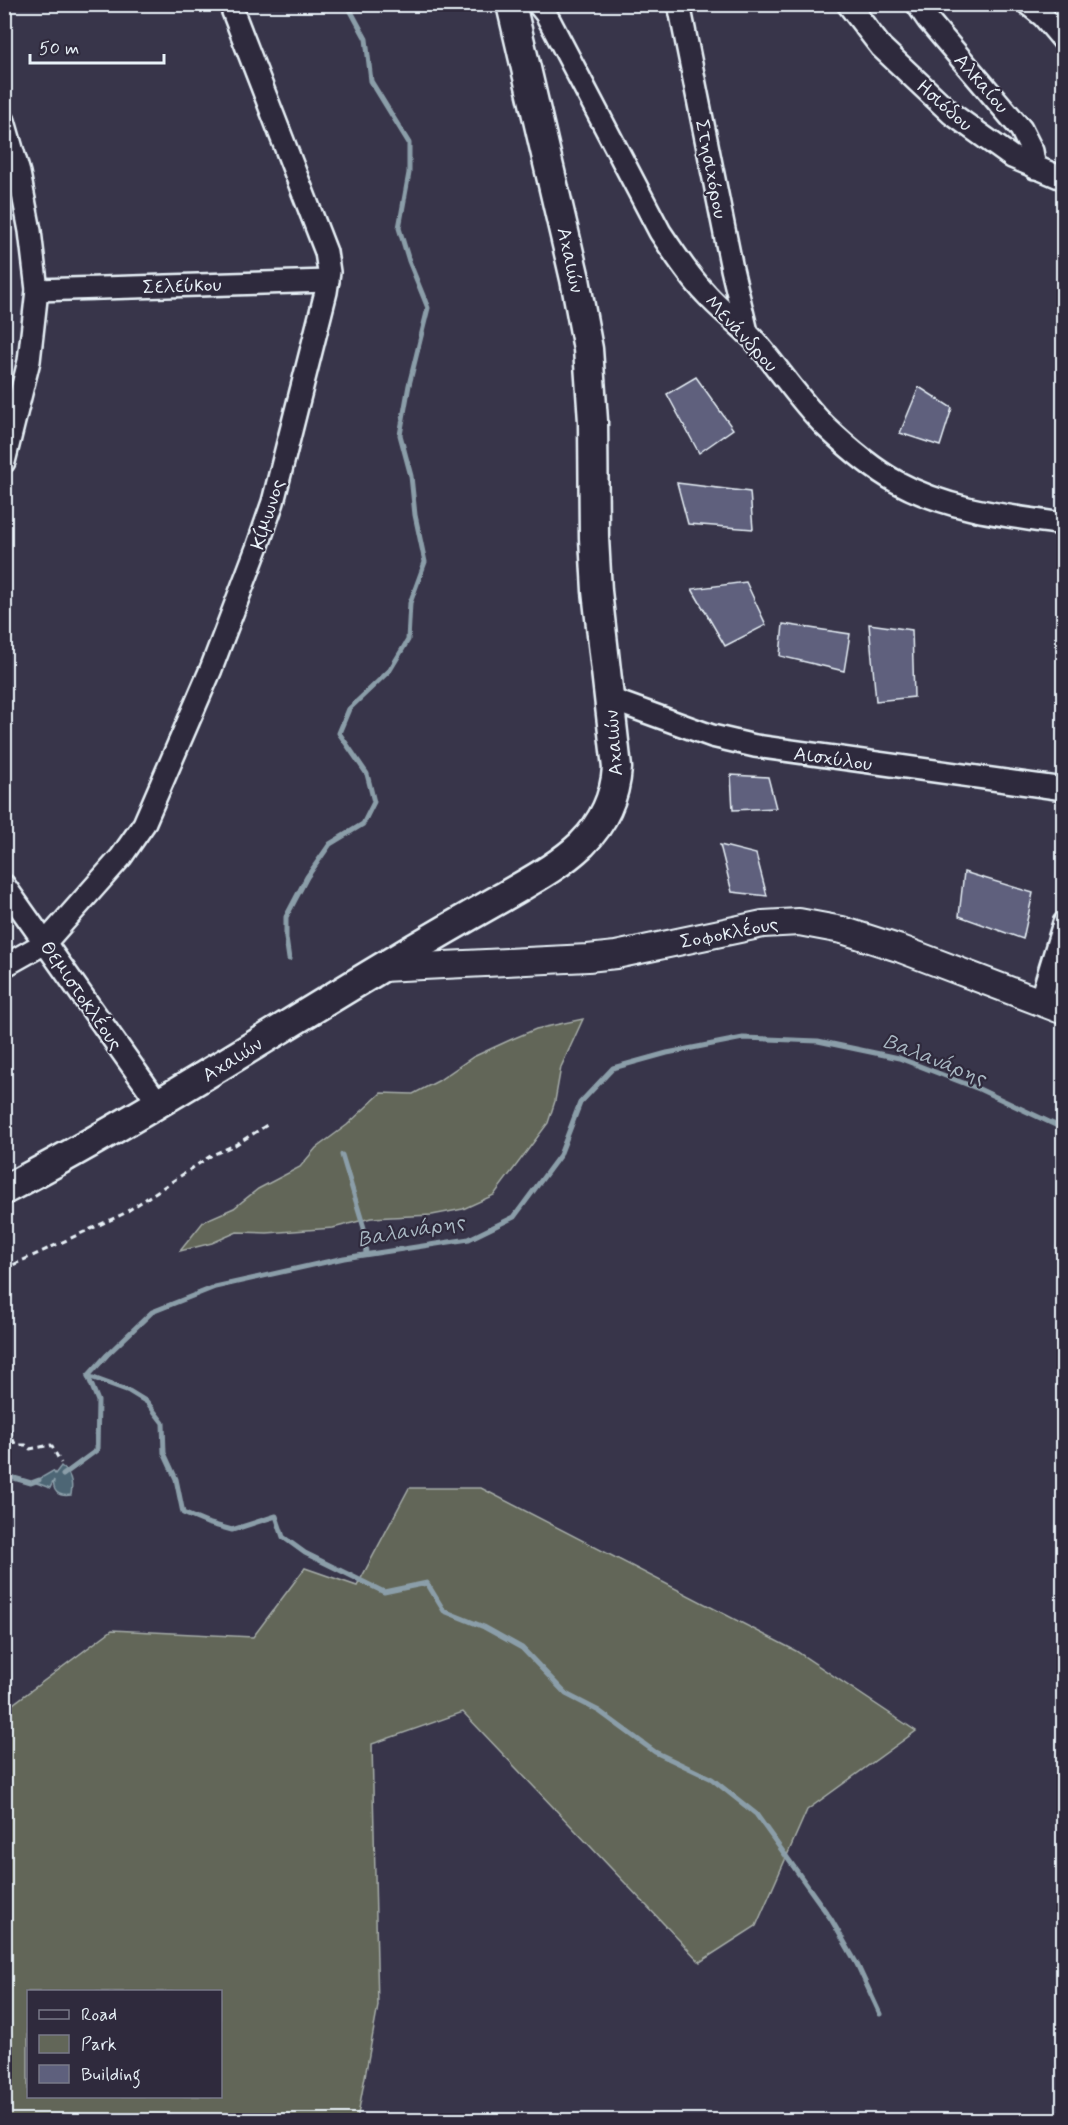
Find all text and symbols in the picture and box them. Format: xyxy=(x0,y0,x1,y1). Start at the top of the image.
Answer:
scale bar xyxy=(30,27,164,65)
text: 50 m xyxy=(39,37,79,61)
street label: Αλκαίου xyxy=(947,48,1015,120)
street label: Ησιόδου xyxy=(910,74,978,138)
street label: Στησιχόρου xyxy=(688,117,733,221)
street label: Αχαιών xyxy=(549,225,590,296)
street label: Σελεύκου xyxy=(142,272,222,301)
street label: Μενάνδρου xyxy=(698,289,784,379)
street label: Κίμωνος xyxy=(245,476,292,553)
street label: Αχαιών xyxy=(599,709,630,777)
street label: Αισχύλου xyxy=(792,741,874,778)
street label: Σοφοκλέους xyxy=(678,911,781,956)
street label: Θεμιστοκλέους xyxy=(33,936,129,1056)
water label: Βαλανάρης xyxy=(879,1028,992,1093)
street label: Αχαιών xyxy=(198,1031,268,1089)
water label: Βαλανάρης xyxy=(356,1208,468,1254)
legend xyxy=(27,1990,222,2098)
text: Road xyxy=(81,2003,117,2027)
text: Park xyxy=(81,2033,117,2057)
text: Building xyxy=(81,2063,141,2089)

